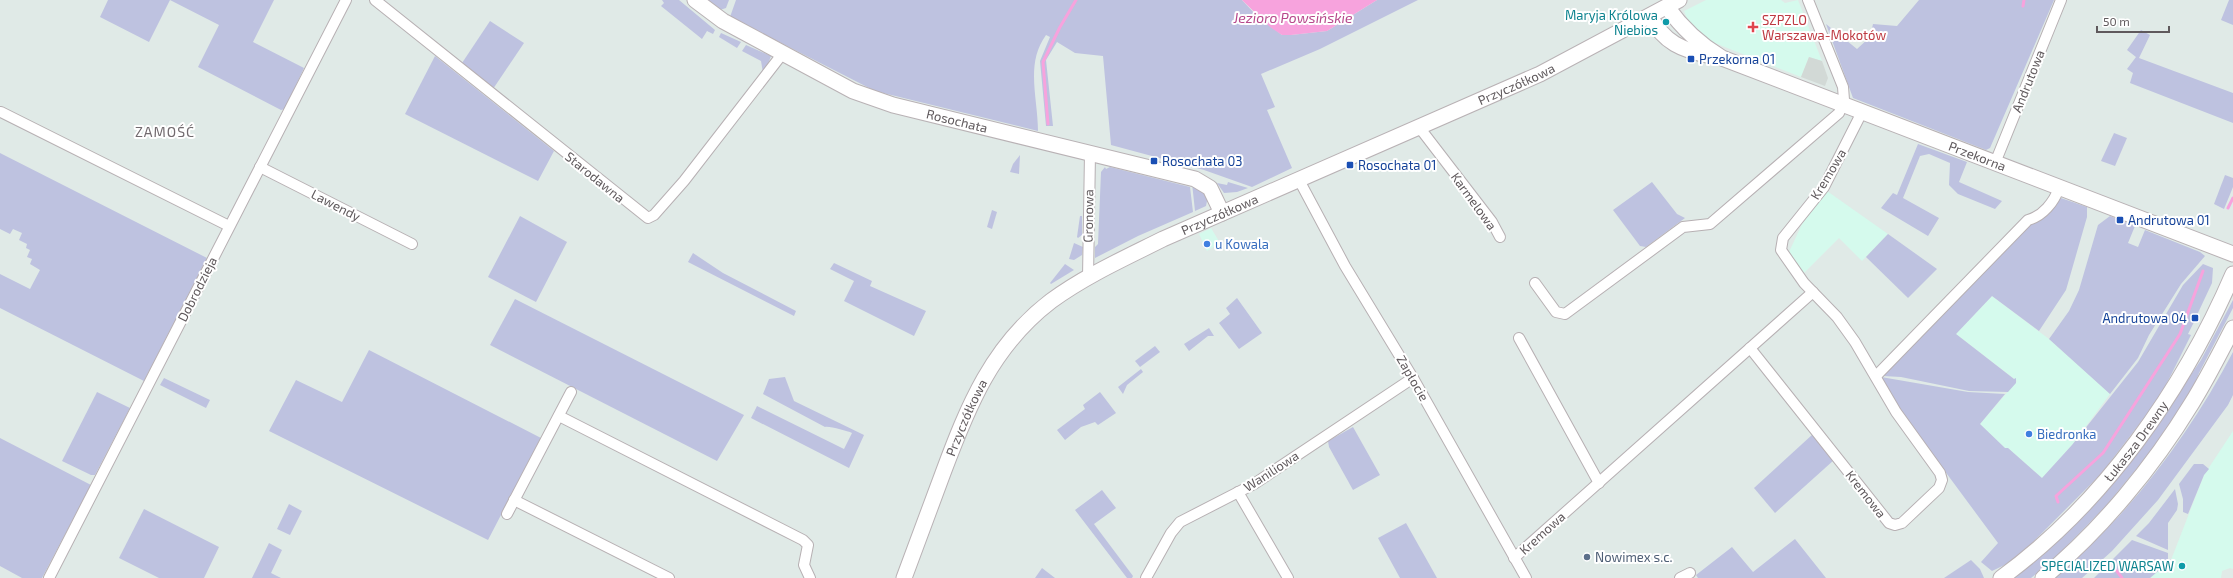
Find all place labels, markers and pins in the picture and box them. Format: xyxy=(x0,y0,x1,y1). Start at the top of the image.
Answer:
place label: Maryja Królowa Niebios xyxy=(1565,7,1658,38)
place label: SZPZLO Warszawa-Mokotów xyxy=(1762,12,1886,43)
marker: Maryja Królowa Niebios xyxy=(1661,17,1671,27)
marker: SZPZLO Warszawa-Mokotów xyxy=(1747,21,1759,33)
place label: Przekorna 01 xyxy=(1699,51,1775,67)
marker: Przekorna 01 xyxy=(1686,54,1696,64)
place label: Rosochata 03 xyxy=(1162,153,1242,169)
marker: Rosochata 03 xyxy=(1149,156,1159,166)
place label: Rosochata 01 xyxy=(1358,157,1436,173)
marker: Rosochata 01 xyxy=(1345,160,1355,170)
place label: Andrutowa 01 xyxy=(2128,212,2210,228)
marker: Andrutowa 01 xyxy=(2115,215,2125,225)
place label: u Kowala xyxy=(1215,236,1269,252)
marker: u Kowala xyxy=(1202,239,1212,249)
place label: Andrutowa 04 xyxy=(2102,310,2187,326)
marker: Andrutowa 04 xyxy=(2190,313,2200,323)
place label: Biedronka xyxy=(2037,426,2096,442)
marker: Biedronka xyxy=(2024,429,2034,439)
place label: Nowimex s.c. xyxy=(1595,549,1673,565)
marker: Nowimex s.c. xyxy=(1582,552,1592,562)
place label: SPECIALIZED WARSAW xyxy=(2041,558,2174,574)
marker: SPECIALIZED WARSAW xyxy=(2177,561,2187,571)

